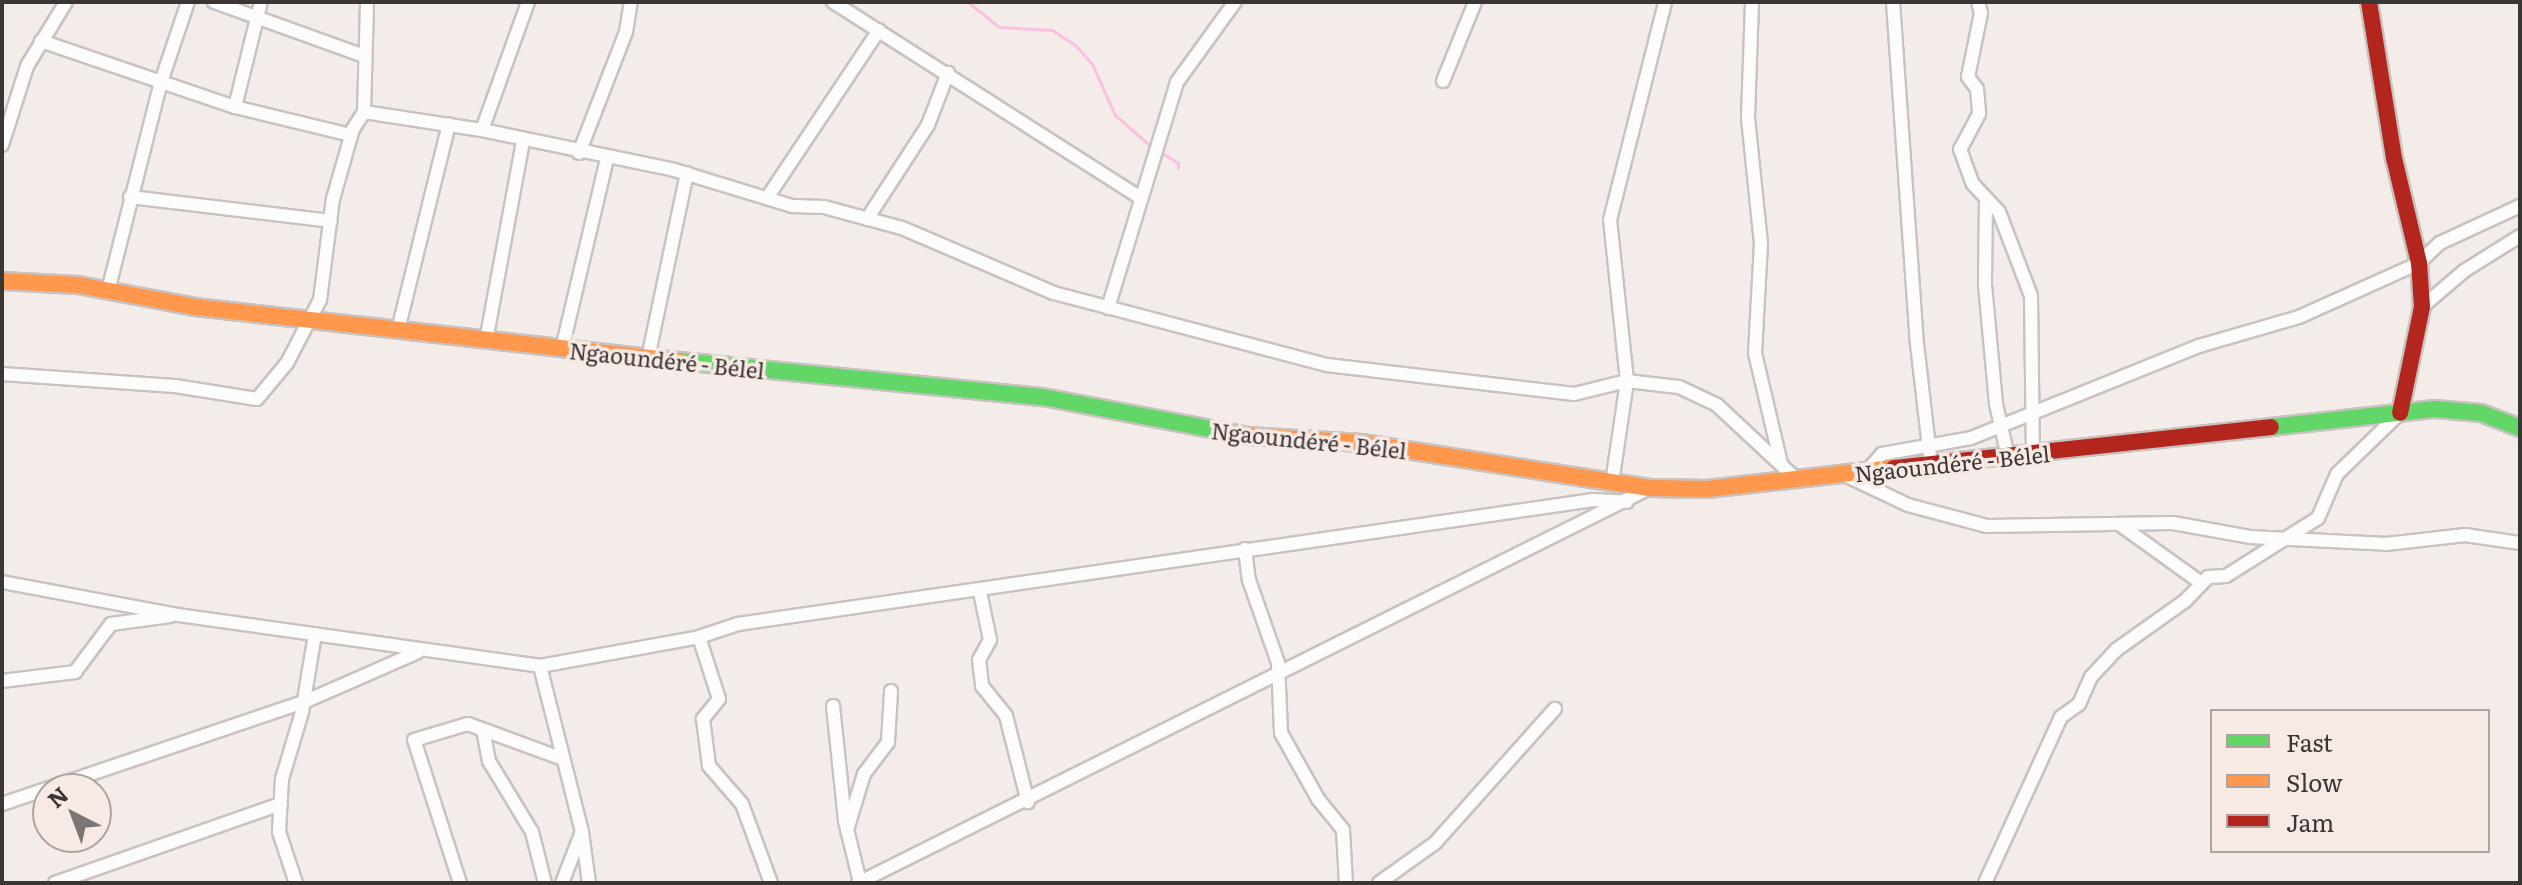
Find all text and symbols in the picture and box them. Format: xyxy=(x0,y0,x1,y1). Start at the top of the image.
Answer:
street label: Ngaoundéré - Bélel xyxy=(568,337,766,383)
street label: Ngaoundéré - Bélel xyxy=(1210,417,1408,463)
street label: Ngaoundéré - Bélel xyxy=(1853,440,2051,486)
legend xyxy=(2210,709,2490,853)
text: Fast xyxy=(2286,724,2333,759)
text: Slow xyxy=(2286,764,2343,799)
north arrow xyxy=(32,773,112,853)
text: N xyxy=(39,778,75,815)
text: Jam xyxy=(2286,804,2334,839)

